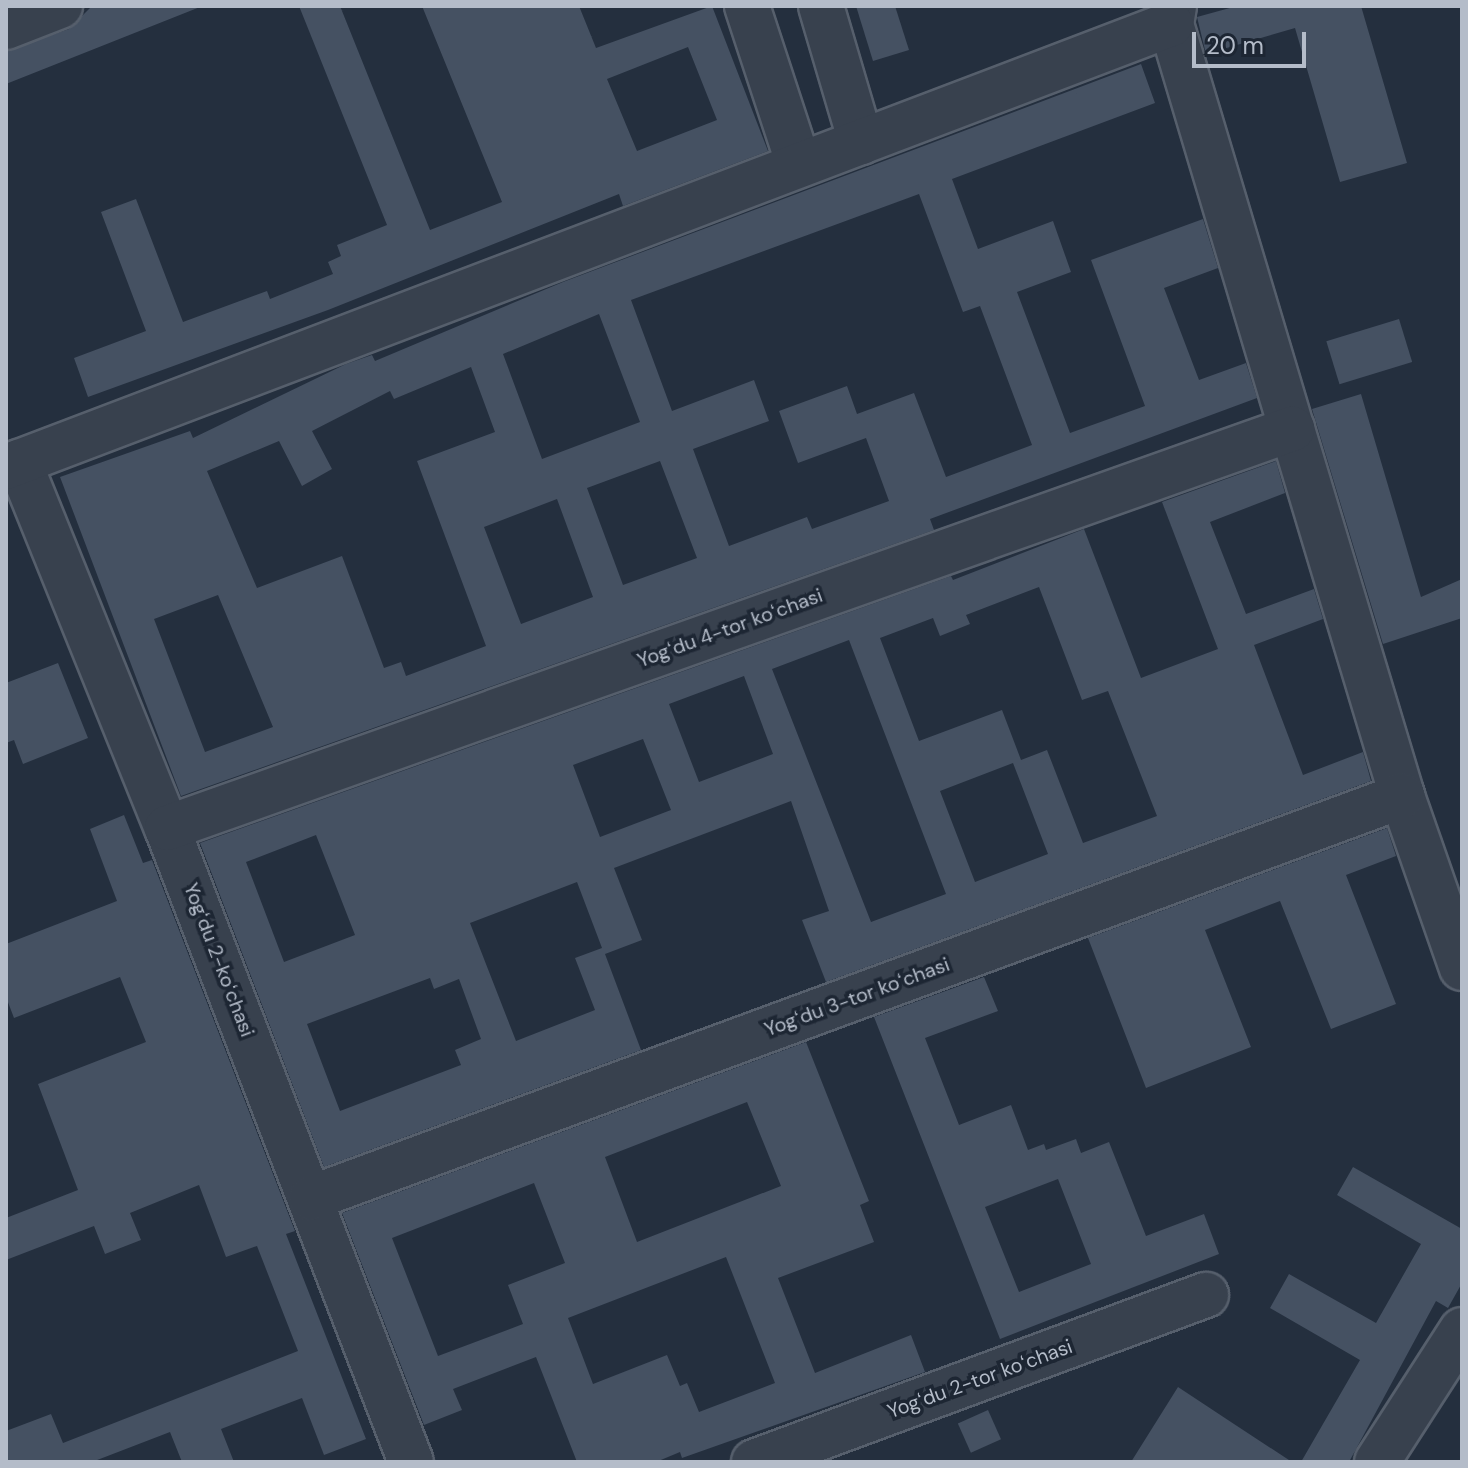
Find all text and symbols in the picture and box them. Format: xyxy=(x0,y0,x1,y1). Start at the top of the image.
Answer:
scale bar xyxy=(1196,16,1310,66)
text: 20 m xyxy=(1206,30,1264,61)
street label: Yogʻdu 4-tor koʻchasi xyxy=(634,583,826,673)
street label: Yogʻdu 2-koʻchasi xyxy=(179,880,259,1040)
street label: Yogʻdu 3-tor koʻchasi xyxy=(761,952,953,1042)
street label: Yogʻdu 2-tor koʻchasi xyxy=(884,1334,1076,1424)

